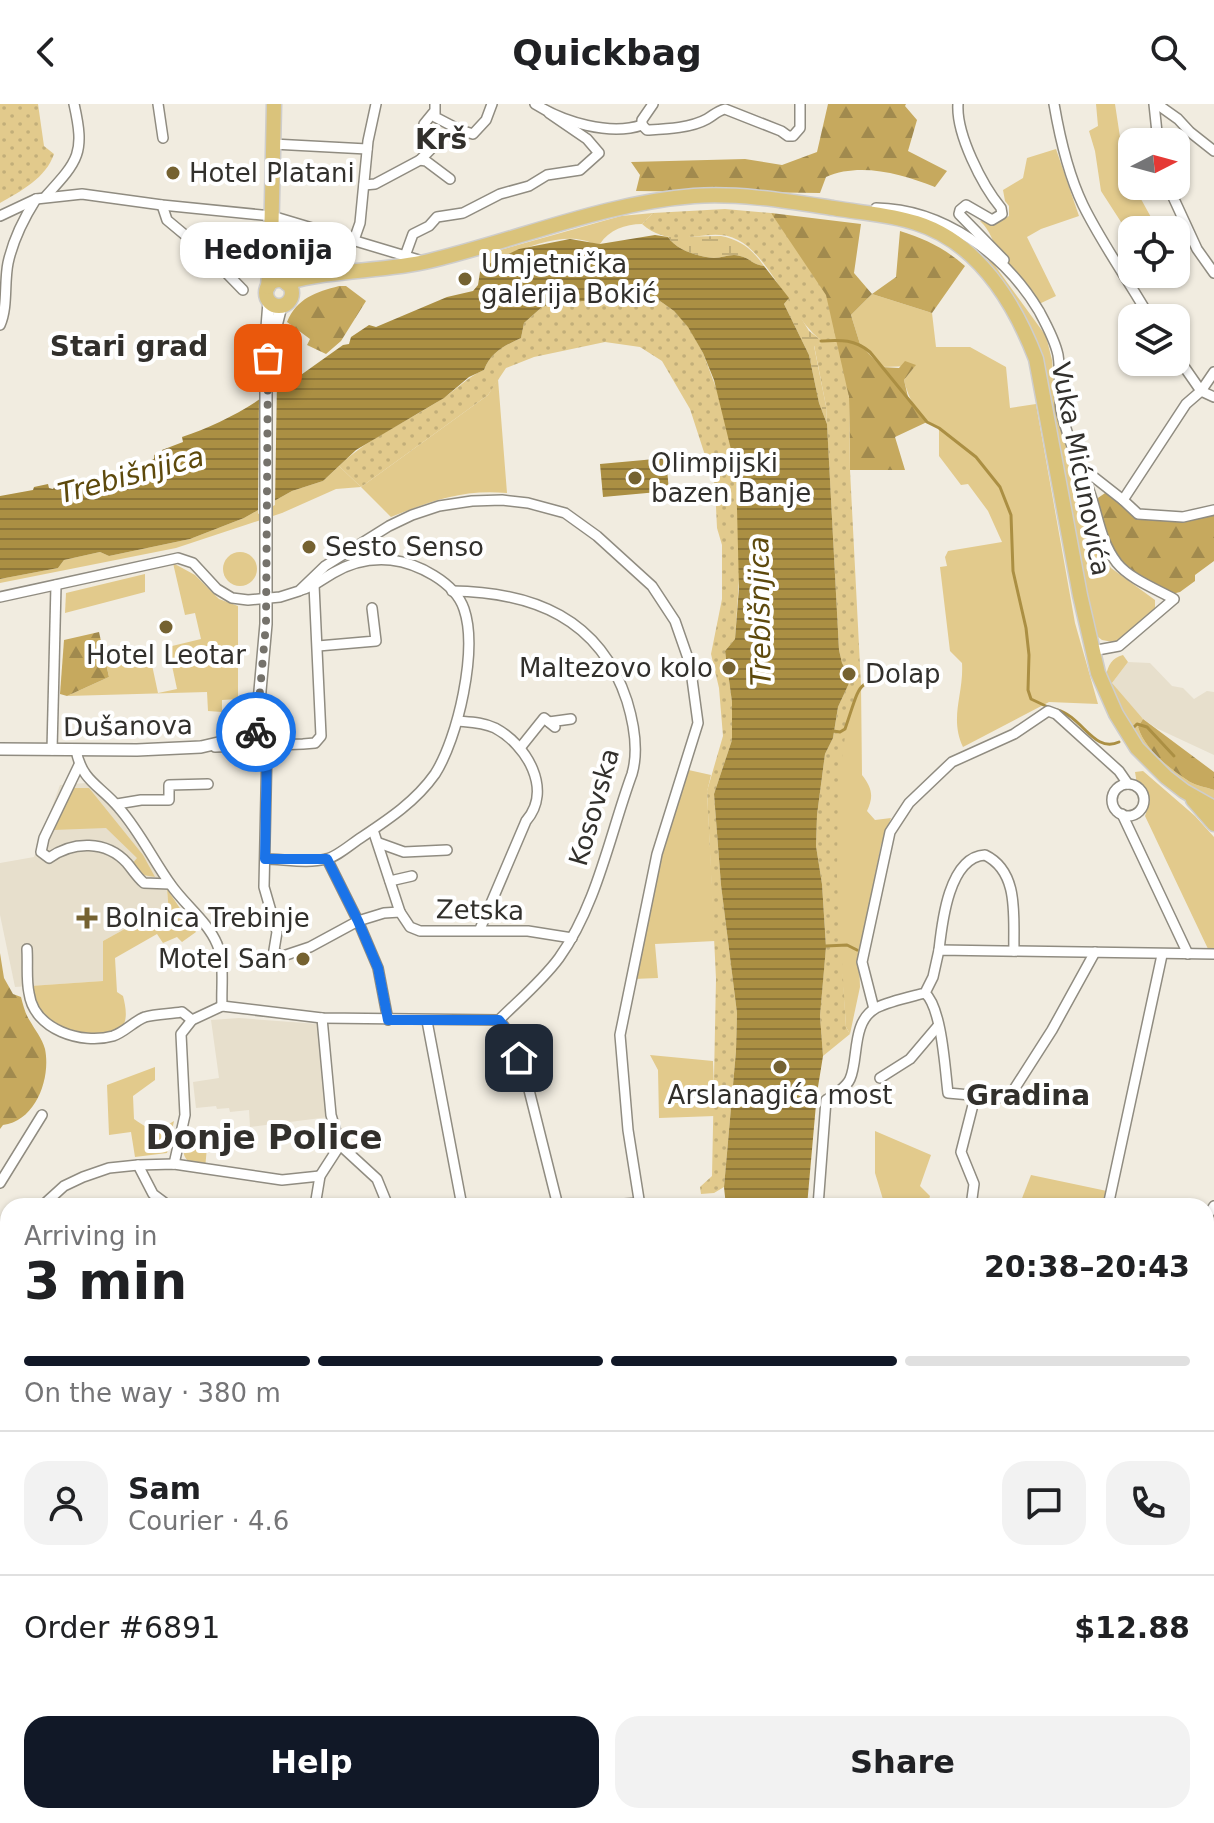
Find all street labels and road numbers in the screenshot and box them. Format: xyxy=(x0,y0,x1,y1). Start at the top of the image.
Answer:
street label: Vuka Mićunovića xyxy=(1046,360,1116,578)
street label: Dušanova xyxy=(63,710,193,742)
street label: Kosovska xyxy=(563,745,625,869)
street label: Zetska xyxy=(436,894,524,926)

